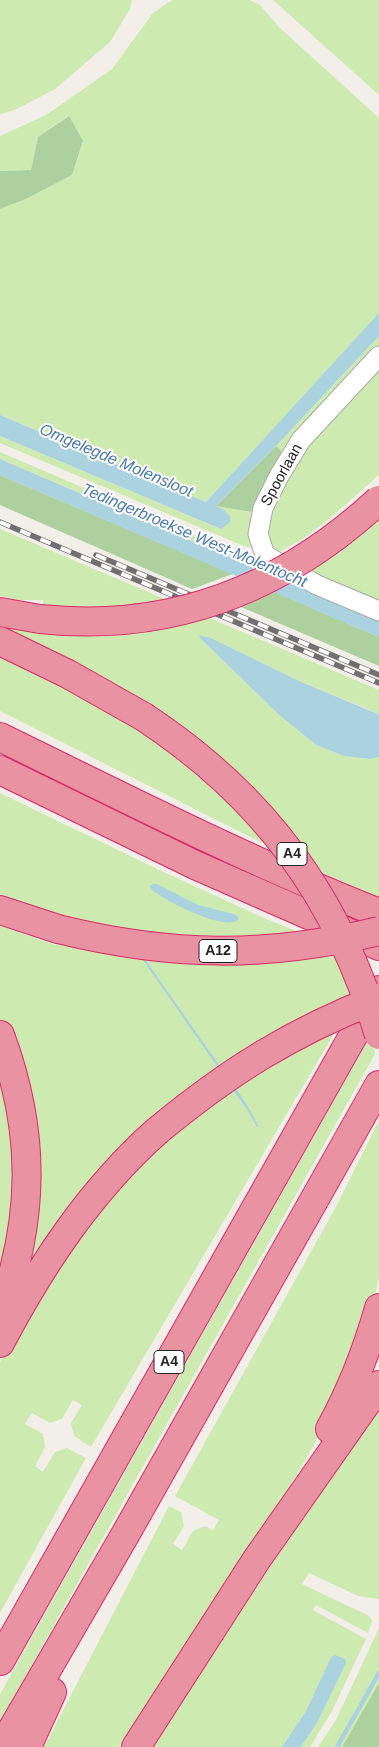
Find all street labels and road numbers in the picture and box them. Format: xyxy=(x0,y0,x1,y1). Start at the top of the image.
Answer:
street label: Spoorlaan xyxy=(258,441,306,509)
road number: A4 xyxy=(277,842,307,866)
road number: A12 xyxy=(199,939,237,962)
road number: A4 xyxy=(154,1350,184,1374)

